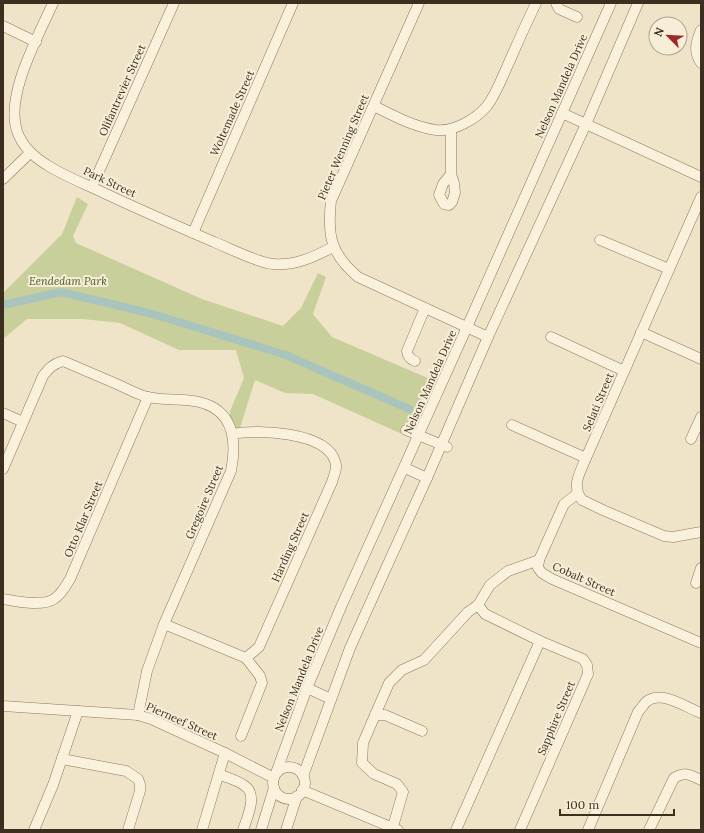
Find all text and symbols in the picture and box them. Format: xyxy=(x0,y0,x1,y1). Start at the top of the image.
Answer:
north arrow xyxy=(648,16,688,56)
text: N xyxy=(651,25,667,39)
street label: Nelson Mandela Drive xyxy=(532,32,590,140)
street label: Olifantrevier Street xyxy=(95,41,149,138)
street label: Woltemade Street xyxy=(207,67,257,158)
street label: Pieter Wenning Street xyxy=(314,91,372,202)
street label: Park Street xyxy=(81,164,139,201)
park label: Eendedam Park xyxy=(29,274,107,288)
street label: Nelson Mandela Drive xyxy=(401,328,459,436)
street label: Selati Street xyxy=(579,370,617,433)
street label: Gregoire Street xyxy=(182,462,226,541)
street label: Otto Klar Street xyxy=(61,478,106,559)
street label: Harding Street xyxy=(268,509,312,584)
street label: Cobalt Street xyxy=(550,559,618,599)
street label: Nelson Mandela Drive xyxy=(271,624,327,734)
street label: Sapphire Street xyxy=(534,678,578,757)
street label: Pierneef Street xyxy=(144,699,221,743)
scale bar xyxy=(560,791,674,817)
text: 100 m xyxy=(566,797,599,812)

